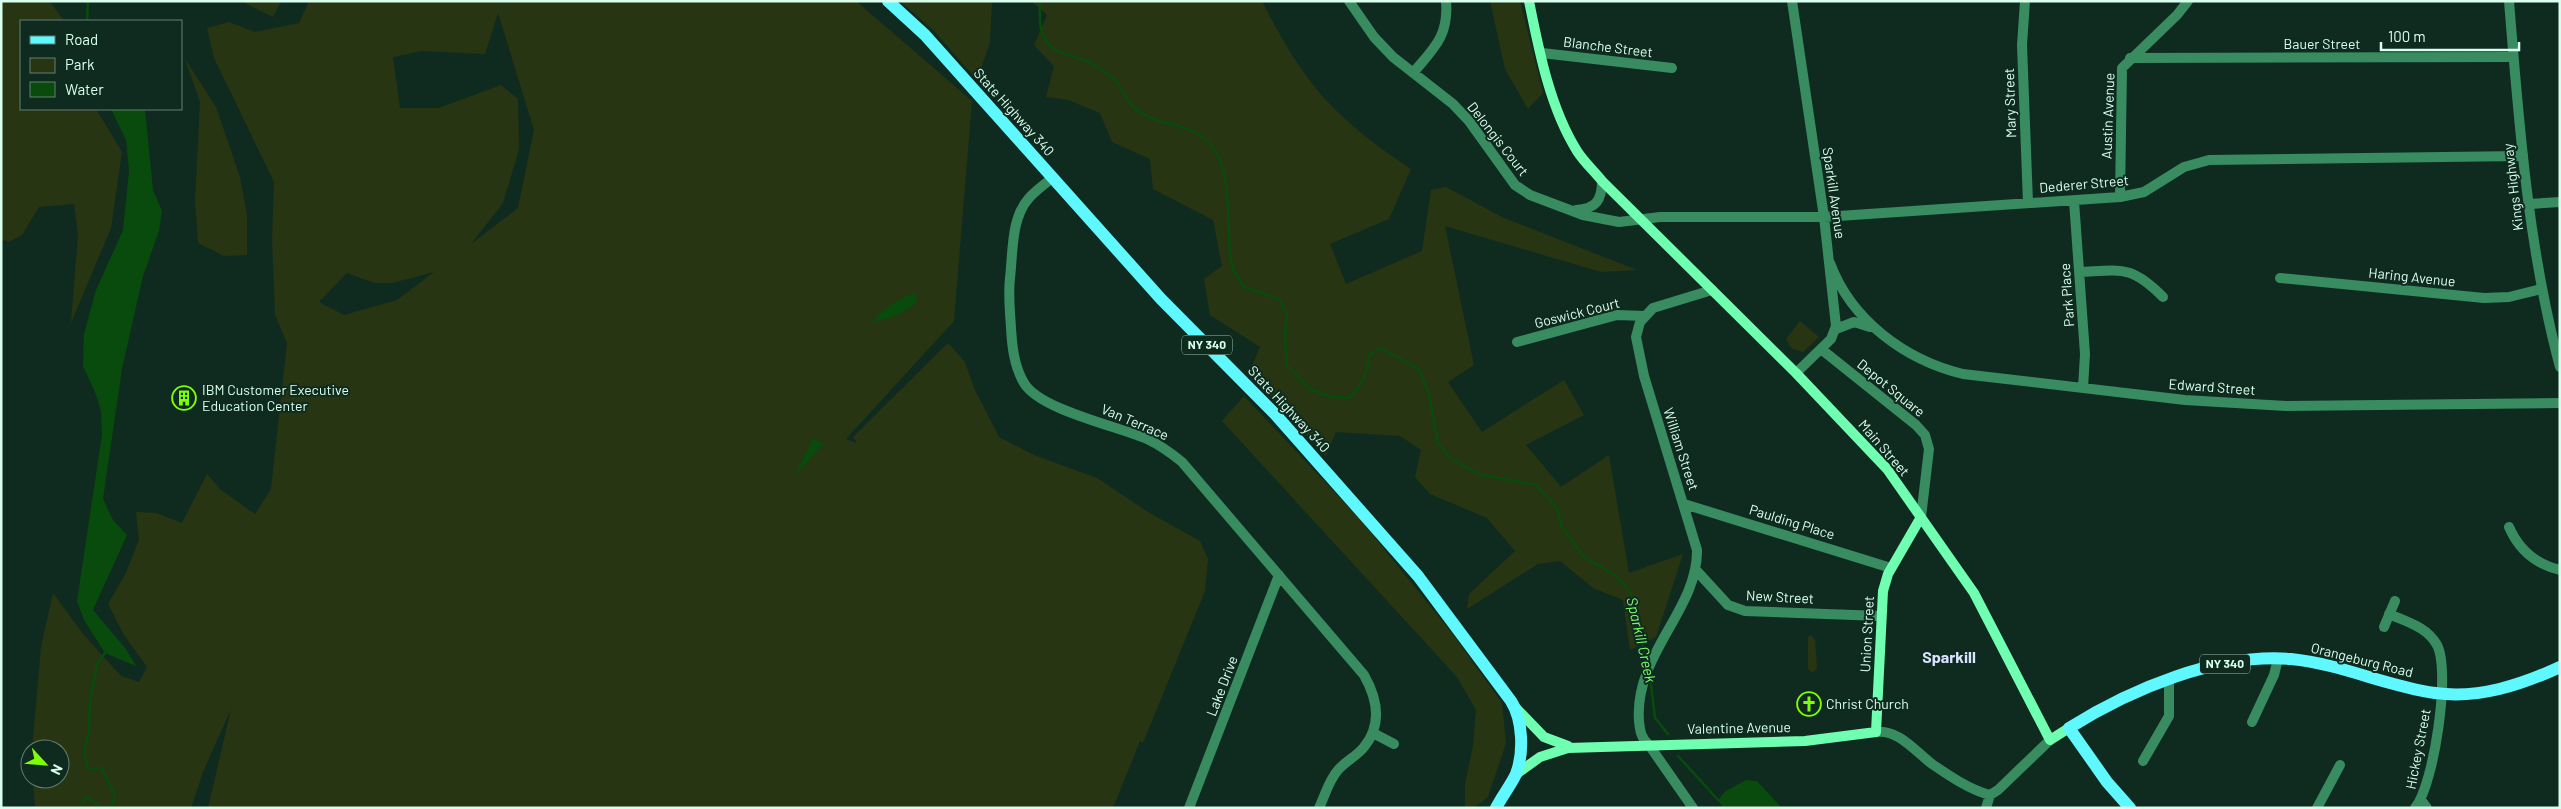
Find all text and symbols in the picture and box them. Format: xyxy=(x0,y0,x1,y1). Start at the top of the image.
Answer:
legend xyxy=(20,20,182,110)
scale bar xyxy=(2381,20,2518,52)
text: 100 m xyxy=(2388,27,2426,45)
text: Road xyxy=(65,30,98,48)
street label: Blanche Street xyxy=(1562,33,1654,60)
street label: Bauer Street xyxy=(2284,35,2360,52)
text: Park xyxy=(65,55,95,73)
street label: State Highway 340 xyxy=(970,64,1058,159)
street label: Mary Street xyxy=(2000,68,2019,138)
street label: Austin Avenue xyxy=(2098,73,2117,159)
text: Water xyxy=(65,80,104,98)
street label: Delongis Court xyxy=(1464,98,1533,179)
street label: Kings Highway xyxy=(2499,142,2526,232)
street label: Sparkill Avenue xyxy=(1820,146,1849,240)
street label: Dederer Street xyxy=(2038,171,2129,196)
street label: Park Place xyxy=(2056,263,2077,327)
street label: Haring Avenue xyxy=(2368,263,2456,290)
street label: Goswick Court xyxy=(1532,294,1621,331)
road number: NY 340 xyxy=(1182,336,1232,354)
street label: Depot Square xyxy=(1854,355,1929,420)
street label: State Highway 340 xyxy=(1245,362,1334,456)
street label: Edward Street xyxy=(2168,375,2256,398)
place label: IBM Customer Executive Education Center xyxy=(202,381,349,414)
building icon: IBM Customer Executive Education Center xyxy=(171,385,197,411)
street label: Van Terrace xyxy=(1099,400,1171,443)
street label: William Street xyxy=(1660,406,1703,492)
street label: Main Street xyxy=(1855,416,1914,479)
street label: Paulding Place xyxy=(1747,500,1837,543)
street label: New Street xyxy=(1746,586,1814,607)
water label: Sparkill Creek xyxy=(1623,595,1661,685)
street label: Union Street xyxy=(1856,595,1877,673)
street label: Orangeburg Road xyxy=(2309,639,2415,680)
district label: Sparkill xyxy=(1922,647,1976,666)
street label: Lake Drive xyxy=(1202,653,1241,718)
road number: NY 340 xyxy=(2200,654,2250,674)
church icon: Christ Church xyxy=(1796,691,1822,717)
place label: Christ Church xyxy=(1826,695,1909,712)
street label: Hickey Street xyxy=(2401,707,2434,791)
street label: Valentine Avenue xyxy=(1687,718,1791,737)
north arrow xyxy=(20,739,70,789)
text: N xyxy=(47,762,67,778)

